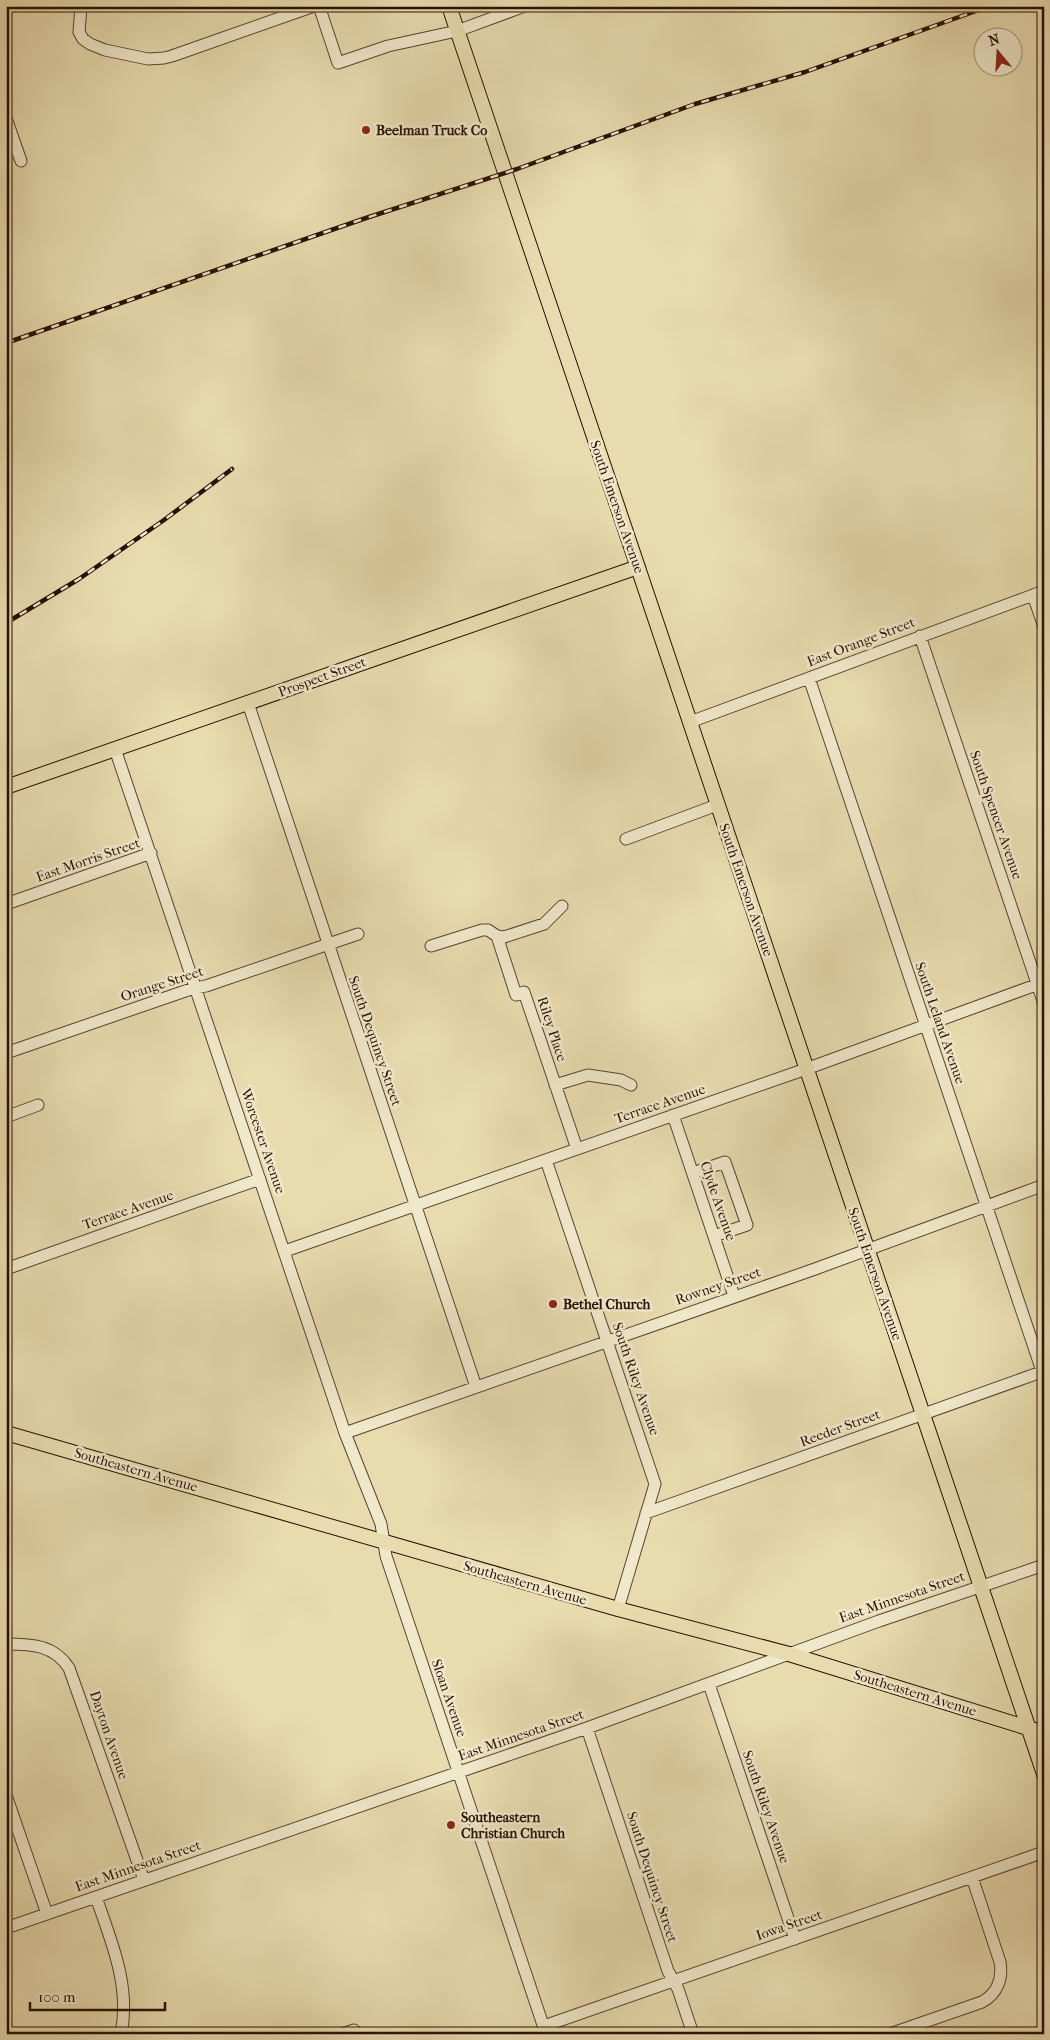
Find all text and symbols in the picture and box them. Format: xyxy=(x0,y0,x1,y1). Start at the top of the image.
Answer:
north arrow xyxy=(972,28,1022,78)
text: N xyxy=(986,30,1002,50)
place label: Beelman Truck Co xyxy=(376,122,487,139)
marker: Beelman Truck Co xyxy=(360,124,372,136)
street label: South Emerson Avenue xyxy=(586,438,648,576)
street label: East Orange Street xyxy=(805,614,917,670)
street label: Prospect Street xyxy=(276,653,368,701)
street label: South Spencer Avenue xyxy=(966,748,1026,882)
street label: South Emerson Avenue xyxy=(715,821,777,959)
street label: East Morris Street xyxy=(34,834,142,886)
street label: South Leland Avenue xyxy=(911,960,969,1086)
street label: Orange Street xyxy=(118,963,206,1005)
street label: South Dequincy Street xyxy=(345,974,405,1108)
street label: Riley Place xyxy=(534,994,570,1064)
street label: Terrace Avenue xyxy=(612,1080,708,1127)
street label: Worcester Avenue xyxy=(237,1085,289,1196)
street label: Clyde Avenue xyxy=(696,1159,740,1243)
street label: Terrace Avenue xyxy=(80,1186,176,1233)
street label: South Emerson Avenue xyxy=(844,1205,906,1343)
street label: Rowney Street xyxy=(673,1263,763,1309)
place label: Bethel Church xyxy=(563,1296,652,1313)
marker: Bethel Church xyxy=(547,1298,559,1310)
street label: South Riley Avenue xyxy=(609,1320,663,1438)
street label: Reeder Street xyxy=(797,1406,883,1450)
street label: Southeastern Avenue xyxy=(72,1444,200,1496)
street label: Southeastern Avenue xyxy=(461,1557,589,1609)
street label: East Minnesota Street xyxy=(837,1567,967,1627)
street label: Sloan Avenue xyxy=(428,1657,470,1739)
street label: Southeastern Avenue xyxy=(851,1666,979,1720)
street label: Dayton Avenue xyxy=(86,1688,132,1782)
street label: East Minnesota Street xyxy=(456,1705,586,1765)
street label: South Riley Avenue xyxy=(739,1748,793,1866)
place label: Southeastern Christian Church xyxy=(461,1809,566,1842)
street label: South Dequincy Street xyxy=(623,1809,681,1945)
marker: Southeastern Christian Church xyxy=(445,1819,457,1831)
street label: East Minnesota Street xyxy=(73,1836,203,1896)
street label: Iowa Street xyxy=(754,1906,824,1944)
scale bar xyxy=(30,1980,165,2012)
text: 100 m xyxy=(38,1988,76,2006)

